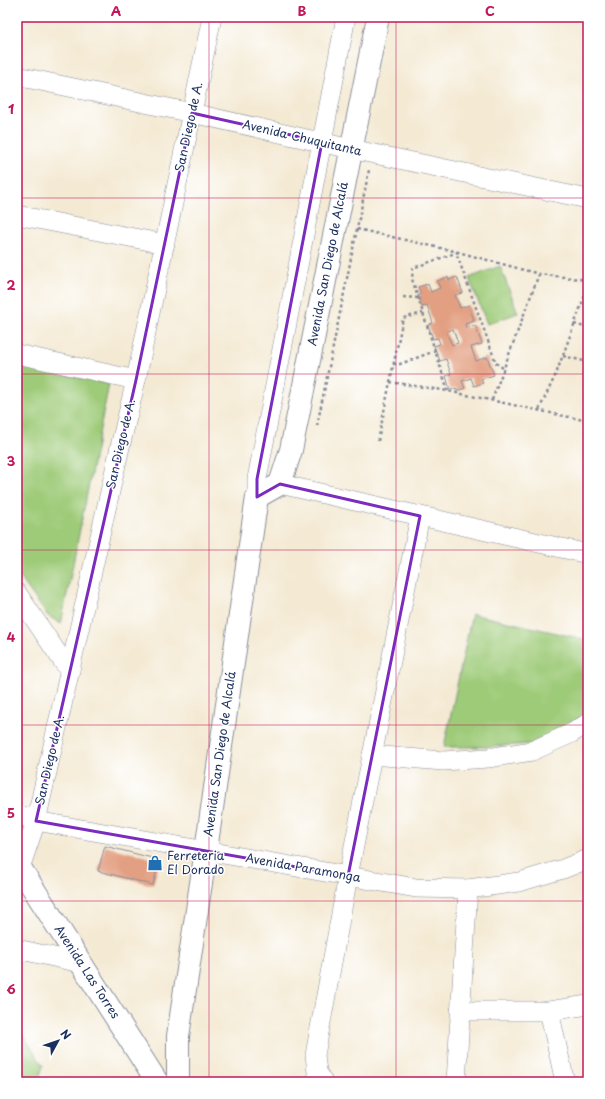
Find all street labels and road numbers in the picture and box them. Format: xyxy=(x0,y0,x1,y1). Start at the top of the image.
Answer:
street label: San Diego de A. xyxy=(170,80,206,174)
street label: Avenida Chuquitanta xyxy=(241,115,364,160)
street label: Avenida San Diego de Alcalá xyxy=(302,180,352,347)
street label: San Diego de A. xyxy=(101,397,139,491)
street label: Avenida San Diego de Alcalá xyxy=(198,670,240,838)
street label: San Diego de A. xyxy=(30,713,68,807)
street label: Avenida Paramonga xyxy=(244,848,362,886)
street label: Avenida Las Torres xyxy=(51,921,125,1022)

